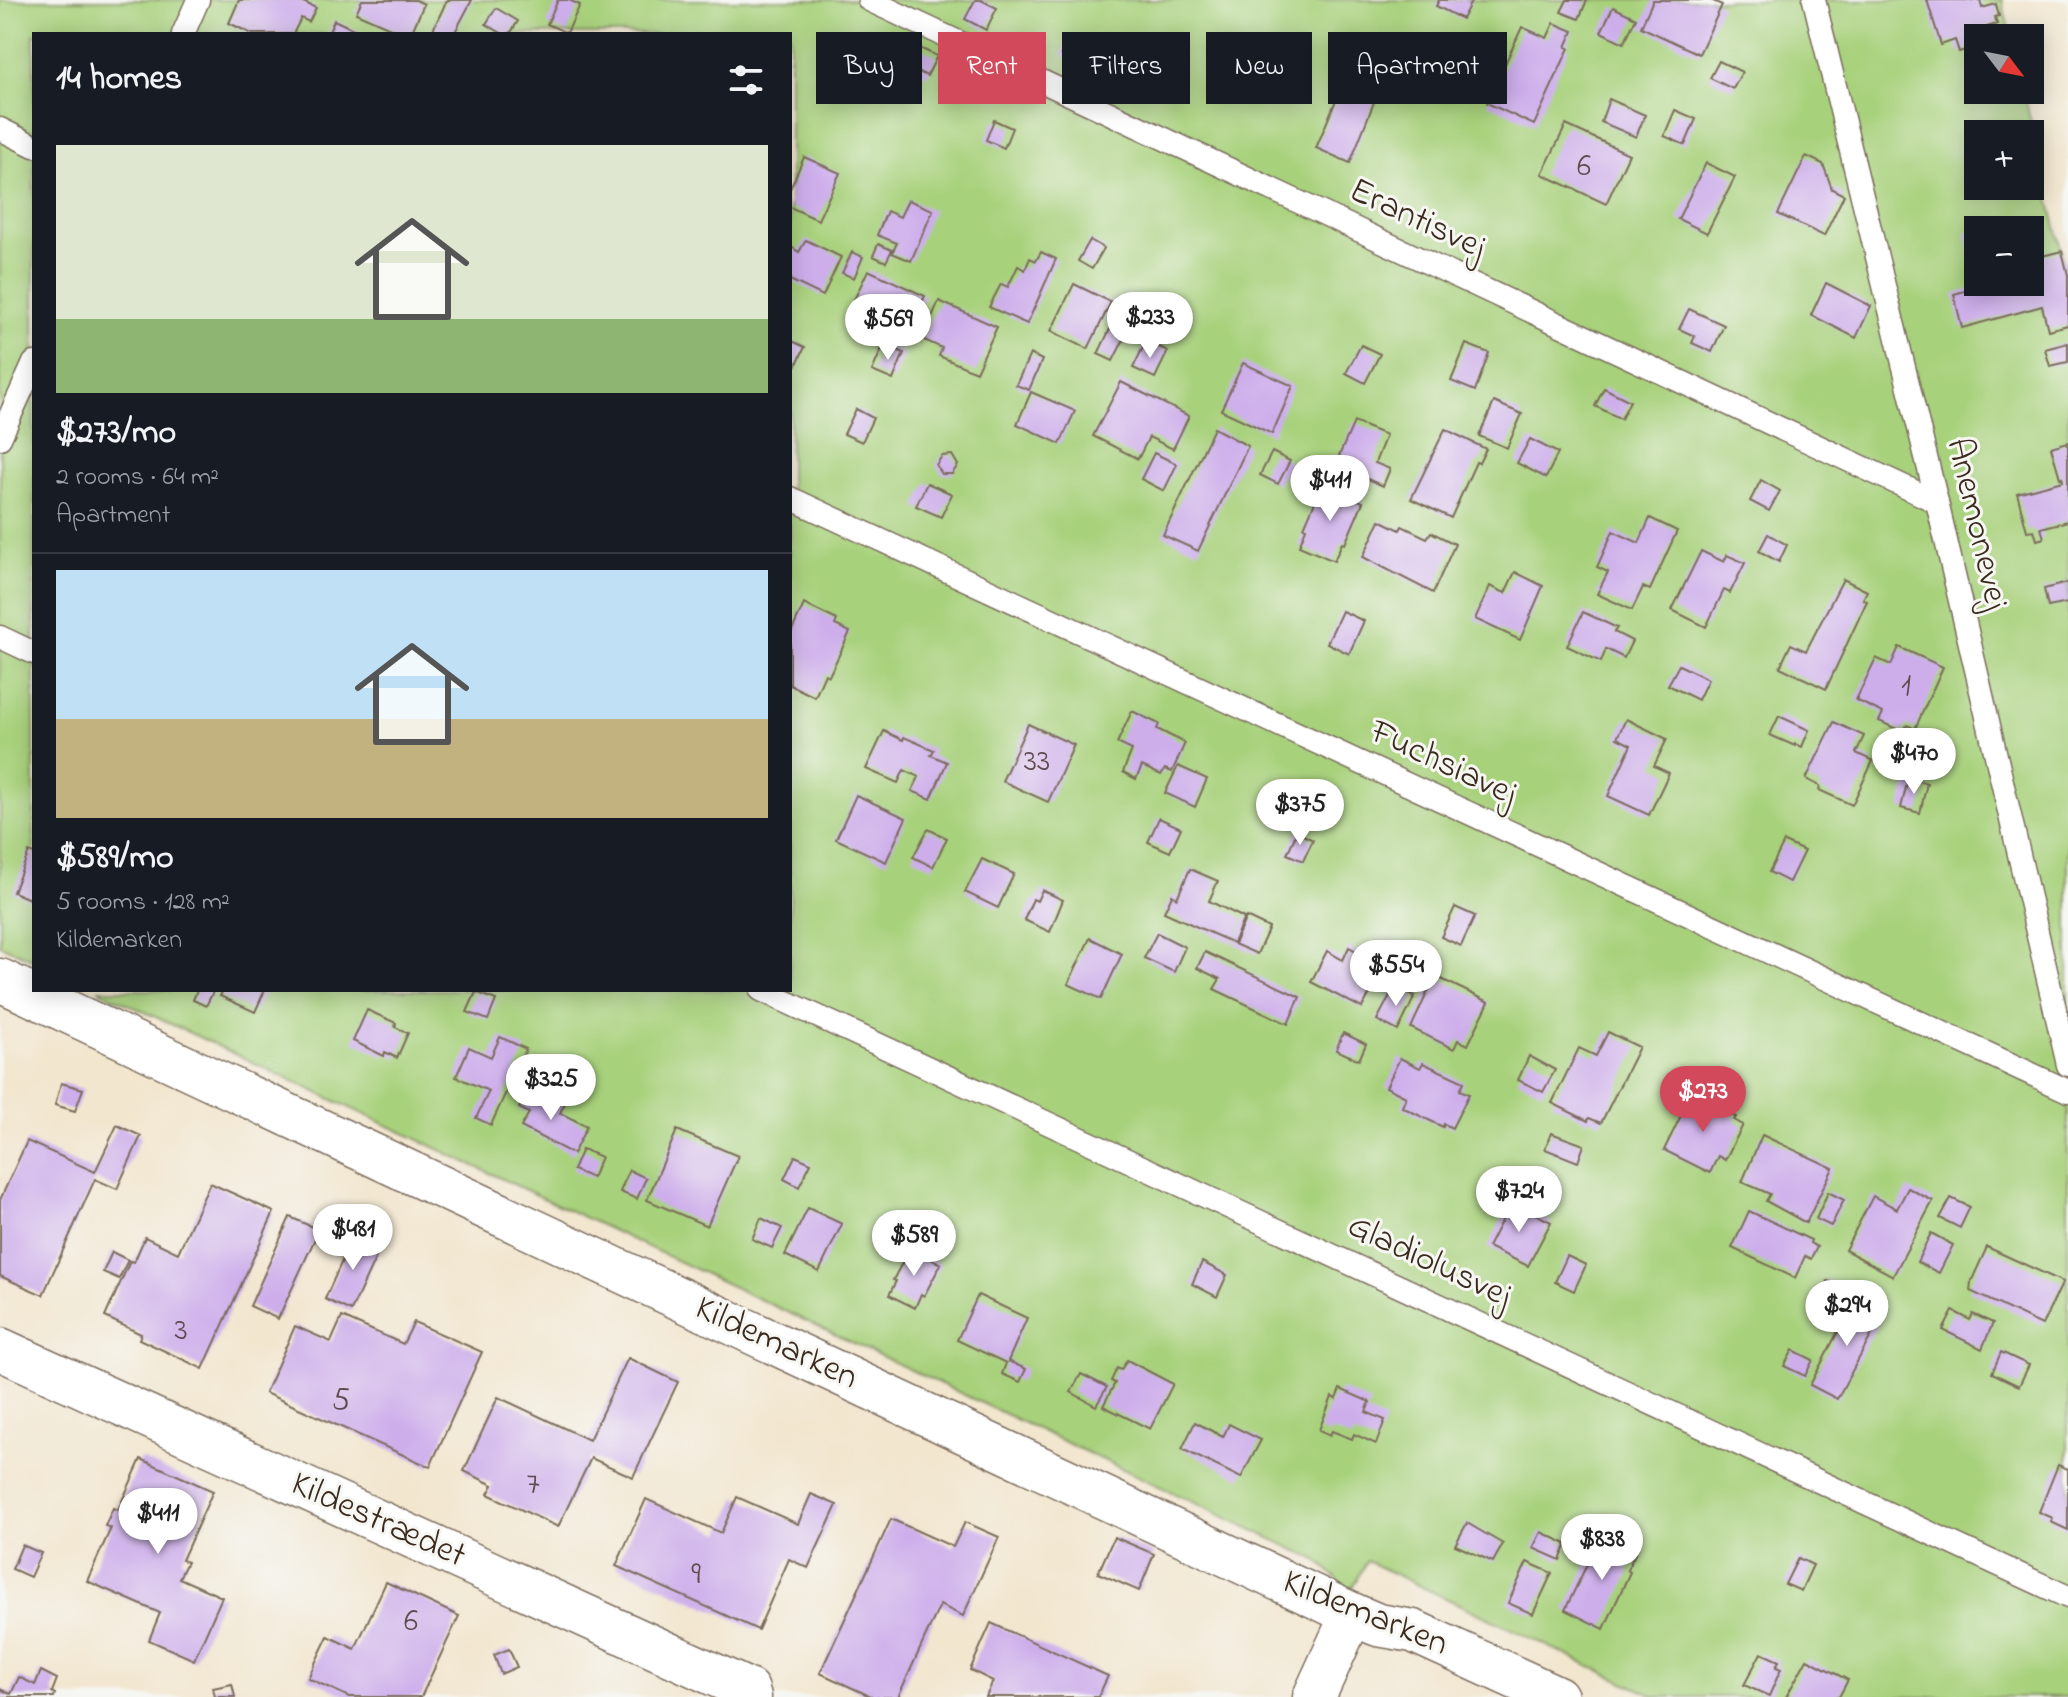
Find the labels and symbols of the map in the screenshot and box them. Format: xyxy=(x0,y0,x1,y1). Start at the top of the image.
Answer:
north arrow xyxy=(1964,24,2044,104)
house number: 6 xyxy=(1577,144,1591,191)
street label: Erantisvej xyxy=(1340,165,1495,275)
pin: $233 xyxy=(1103,292,1197,360)
pin: $569 xyxy=(841,294,935,362)
street label: Anemonevej xyxy=(1931,433,2022,616)
pin: $411 xyxy=(1283,455,1377,523)
house number: 1 xyxy=(1901,664,1911,711)
street label: Fuchsiavej xyxy=(1360,706,1526,822)
pin: $470 xyxy=(1867,728,1961,796)
house number: 33 xyxy=(1024,739,1050,786)
pin: $375 xyxy=(1253,779,1347,847)
pin: $554 xyxy=(1349,940,1443,1008)
pin: $325 xyxy=(504,1054,598,1122)
pin: $273 xyxy=(1656,1066,1750,1134)
pin: $724 xyxy=(1472,1166,1566,1234)
street label: Gladiolusvej xyxy=(1338,1201,1520,1323)
pin: $481 xyxy=(306,1204,400,1272)
pin: $589 xyxy=(867,1210,961,1278)
pin: $294 xyxy=(1800,1280,1894,1348)
street label: Kildemarken xyxy=(686,1283,866,1405)
house number: 3 xyxy=(174,1308,188,1355)
house number: 5 xyxy=(332,1378,350,1425)
street label: Kildestrædet xyxy=(282,1459,474,1583)
house number: 7 xyxy=(526,1462,540,1509)
pin: $411 xyxy=(111,1488,205,1556)
pin: $838 xyxy=(1555,1514,1649,1582)
house number: 9 xyxy=(691,1552,701,1599)
street label: Kildemarken xyxy=(1274,1557,1456,1671)
house number: 6 xyxy=(404,1599,418,1646)

